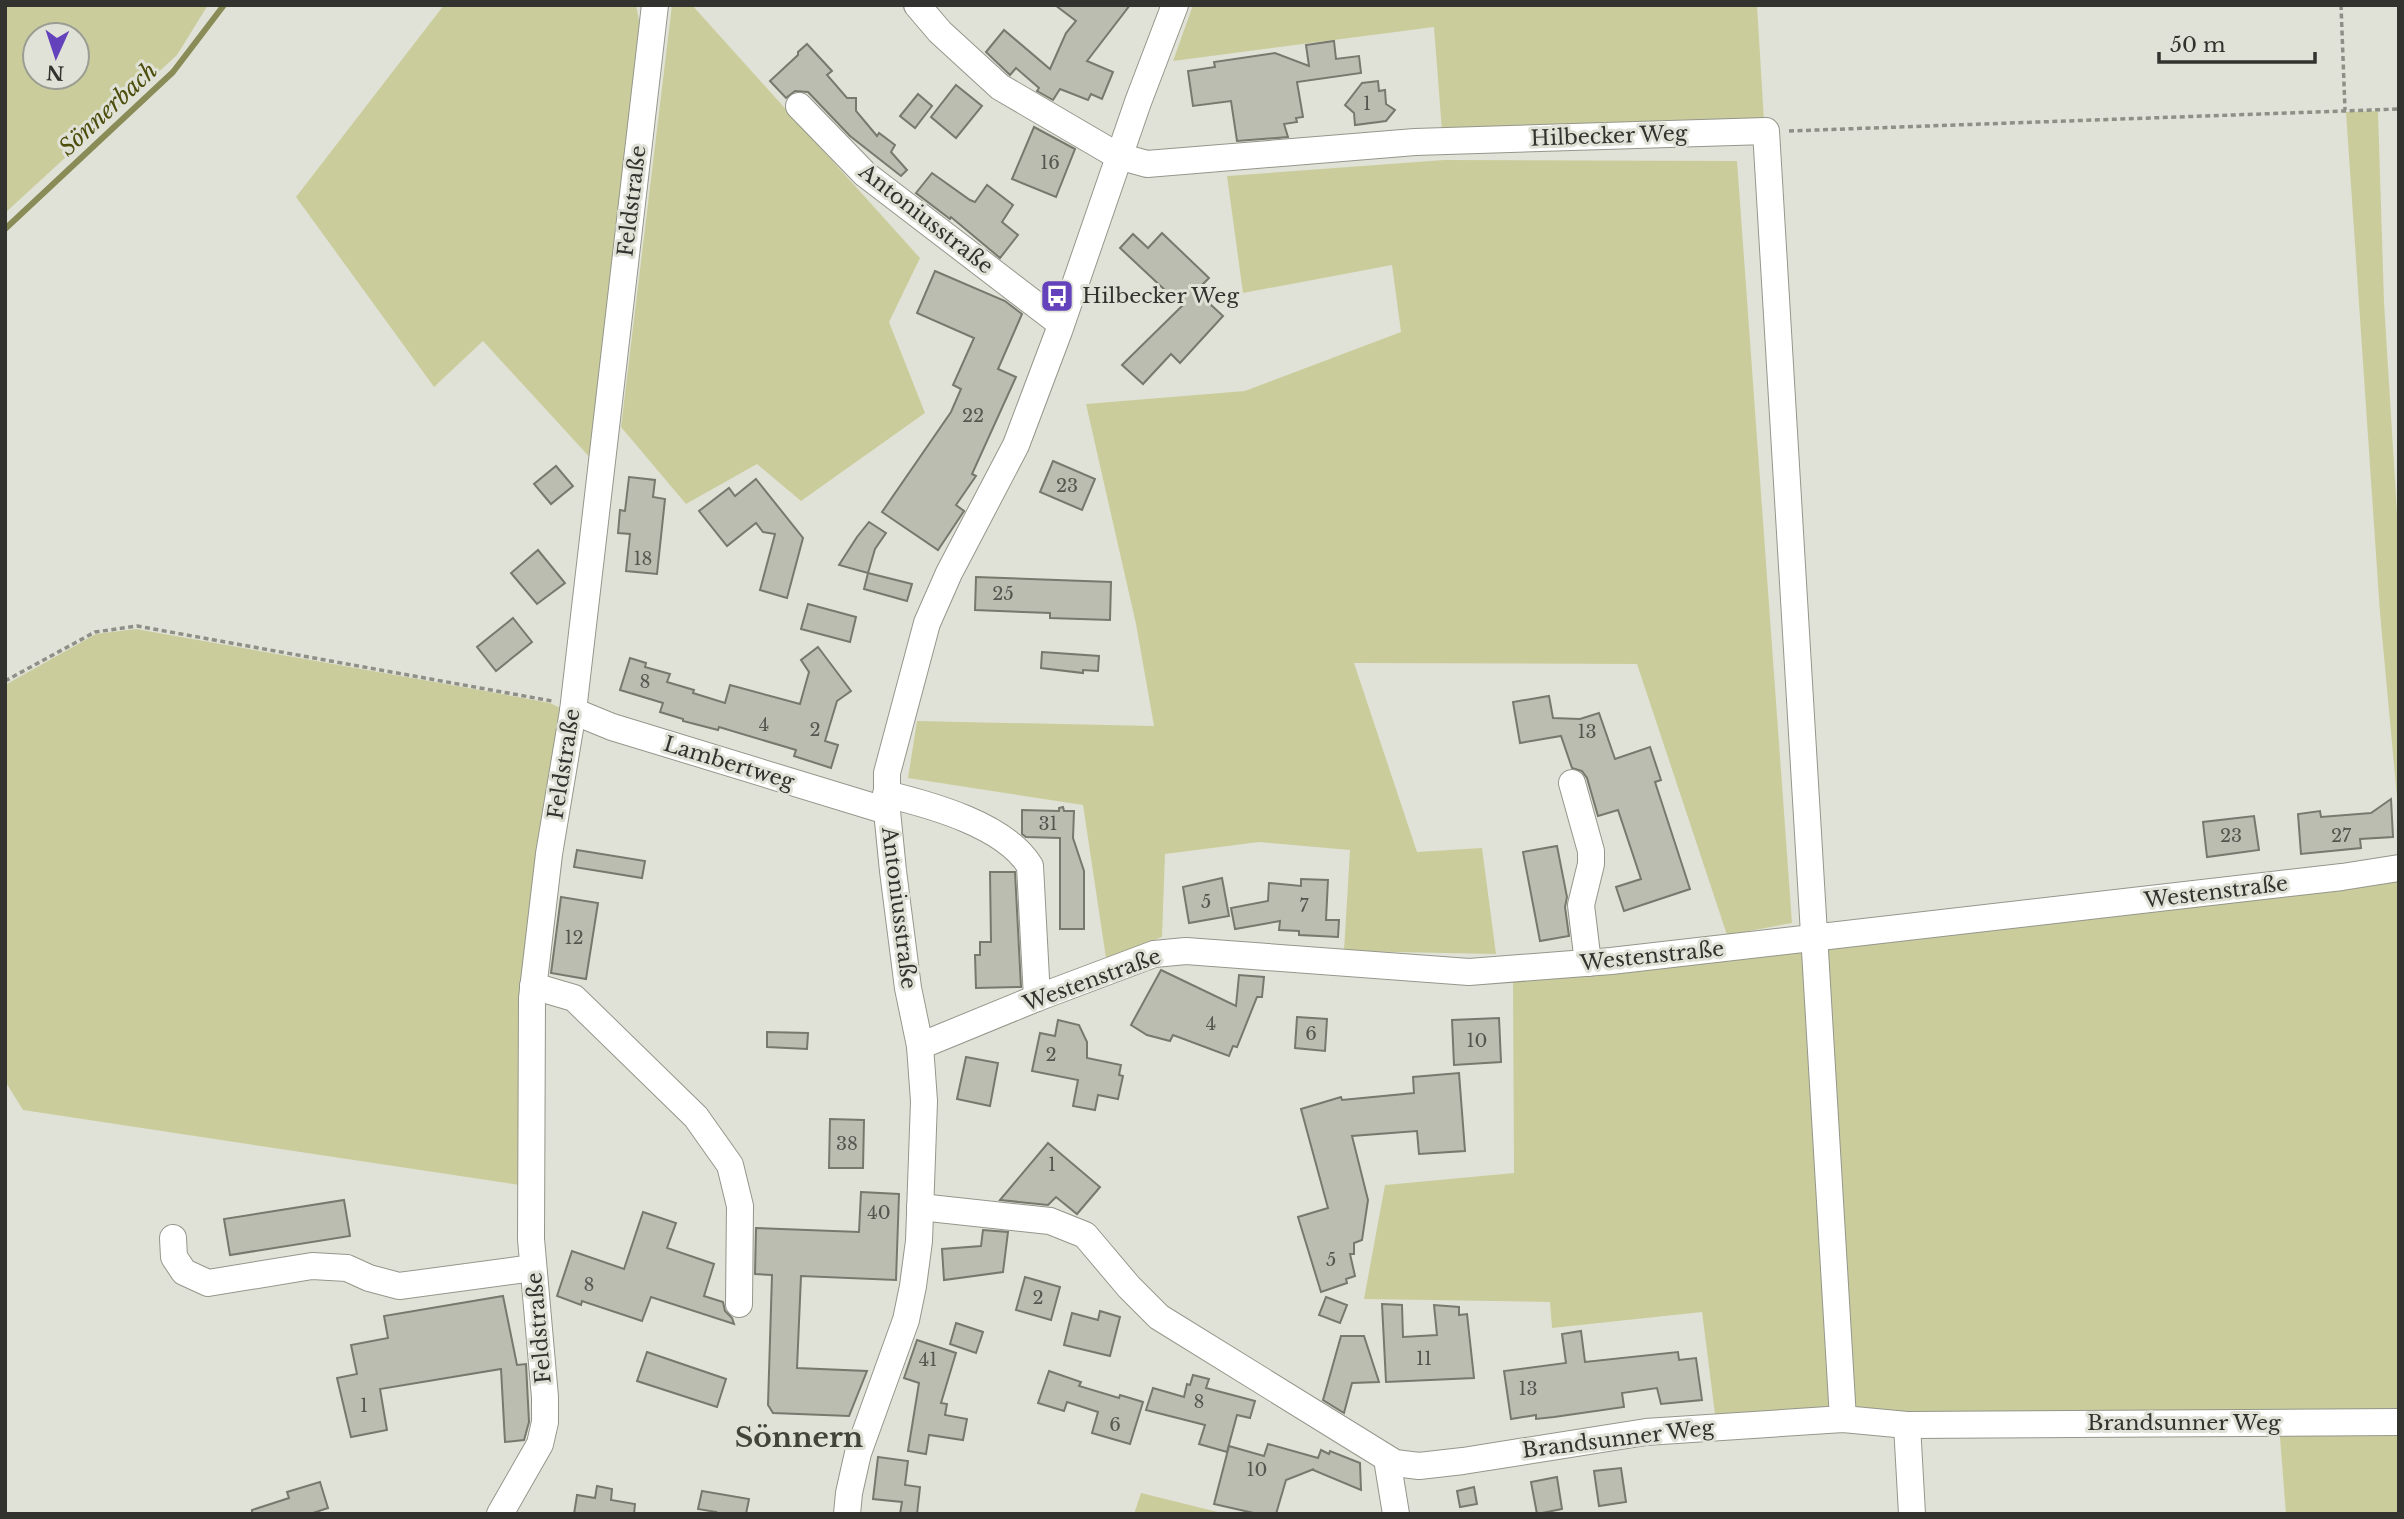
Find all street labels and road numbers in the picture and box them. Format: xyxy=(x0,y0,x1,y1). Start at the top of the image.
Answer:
street label: Hilbecker Weg xyxy=(1530,120,1688,152)
street label: Feldstraße xyxy=(612,144,652,258)
street label: Antoniusstraße xyxy=(853,158,998,279)
street label: Feldstraße xyxy=(542,707,586,821)
street label: Lambertweg xyxy=(660,731,798,795)
street label: Antoniusstraße xyxy=(876,824,922,991)
street label: Westenstraße xyxy=(2142,870,2289,914)
street label: Westenstraße xyxy=(1578,936,1725,977)
street label: Westenstraße xyxy=(1019,943,1164,1017)
street label: Feldstraße xyxy=(521,1271,557,1385)
street label: Brandsunner Weg xyxy=(2087,1410,2281,1436)
street label: Brandsunner Weg xyxy=(1520,1414,1716,1464)

